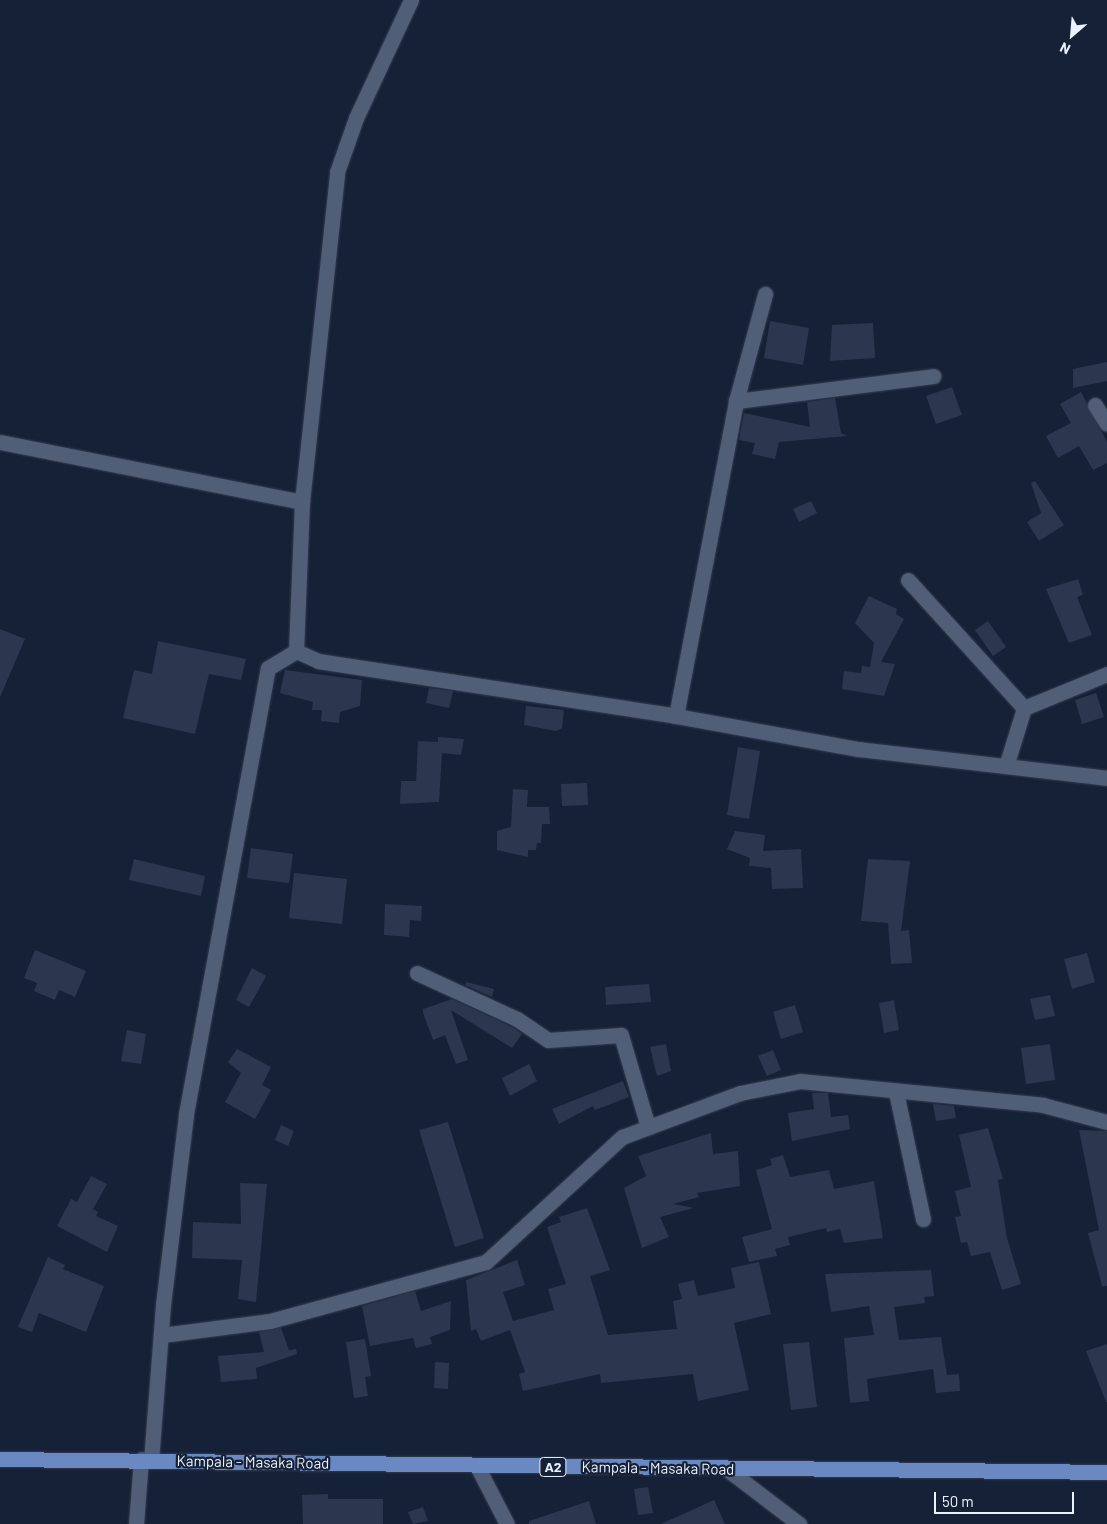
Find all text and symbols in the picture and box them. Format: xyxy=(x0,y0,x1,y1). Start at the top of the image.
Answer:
north arrow xyxy=(1047,10,1097,60)
text: N xyxy=(1057,39,1073,58)
street label: Kampala - Masaka Road xyxy=(177,1452,329,1472)
road number: A2 xyxy=(539,1455,567,1478)
street label: Kampala - Masaka Road xyxy=(582,1458,734,1478)
scale bar xyxy=(937,1482,1077,1514)
text: 50 m xyxy=(942,1492,974,1510)

